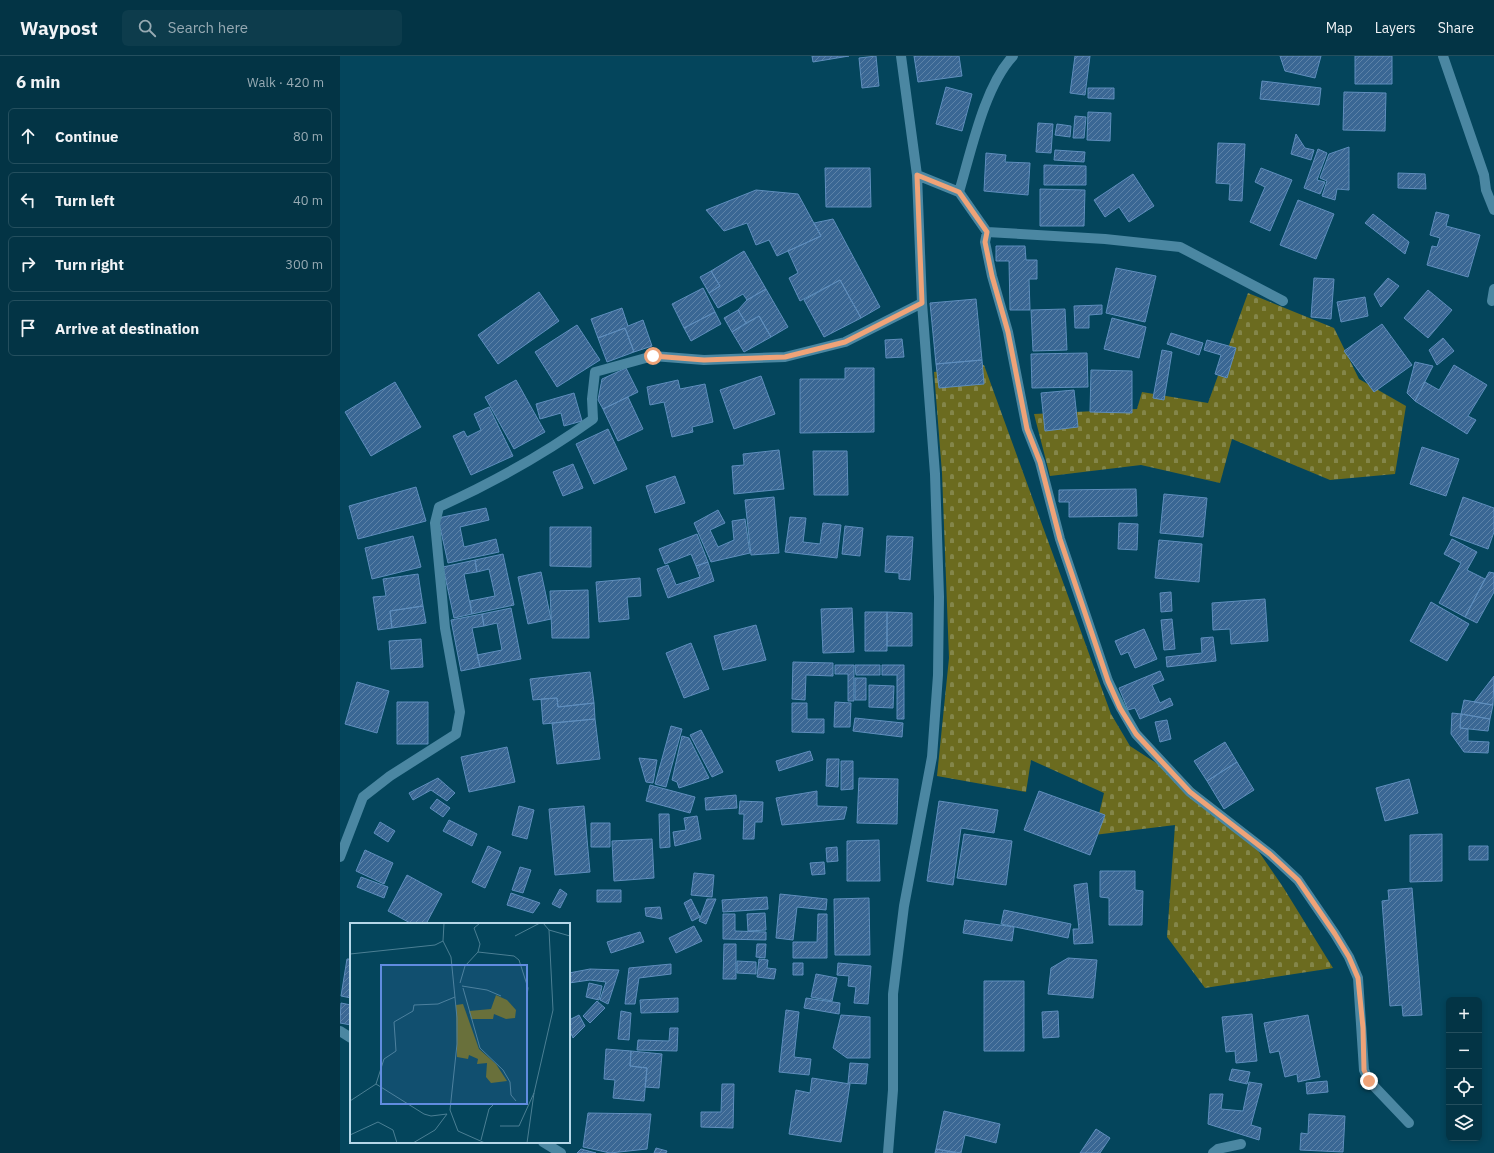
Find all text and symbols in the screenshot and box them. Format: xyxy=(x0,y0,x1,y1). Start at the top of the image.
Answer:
search box xyxy=(122,10,402,46)
text: Waypost xyxy=(20,16,98,40)
icon: search xyxy=(136,17,158,39)
text: Search here xyxy=(168,18,248,37)
text: Map xyxy=(1326,19,1353,37)
text: Layers xyxy=(1375,19,1416,37)
text: Share xyxy=(1438,19,1474,37)
text: 6 min xyxy=(16,71,60,93)
text: Walk · 420 m xyxy=(247,74,324,91)
icon: ahead xyxy=(17,125,39,147)
text: Continue xyxy=(55,127,119,146)
text: 80 m xyxy=(293,128,323,145)
icon: left xyxy=(17,189,39,211)
text: Turn left xyxy=(55,191,115,210)
text: 40 m xyxy=(293,192,323,209)
icon: right xyxy=(17,253,39,275)
text: Turn right xyxy=(55,255,124,274)
text: 300 m xyxy=(285,256,323,273)
icon: arrive xyxy=(17,317,39,339)
text: Arrive at destination xyxy=(55,319,199,338)
route start xyxy=(644,347,662,365)
inset map xyxy=(350,923,570,1143)
map controls xyxy=(1446,997,1482,1141)
button: + xyxy=(1446,997,1482,1033)
button: − xyxy=(1446,1033,1482,1069)
button: locate xyxy=(1446,1069,1482,1105)
route end xyxy=(1360,1072,1378,1090)
button: layers xyxy=(1446,1105,1482,1141)

